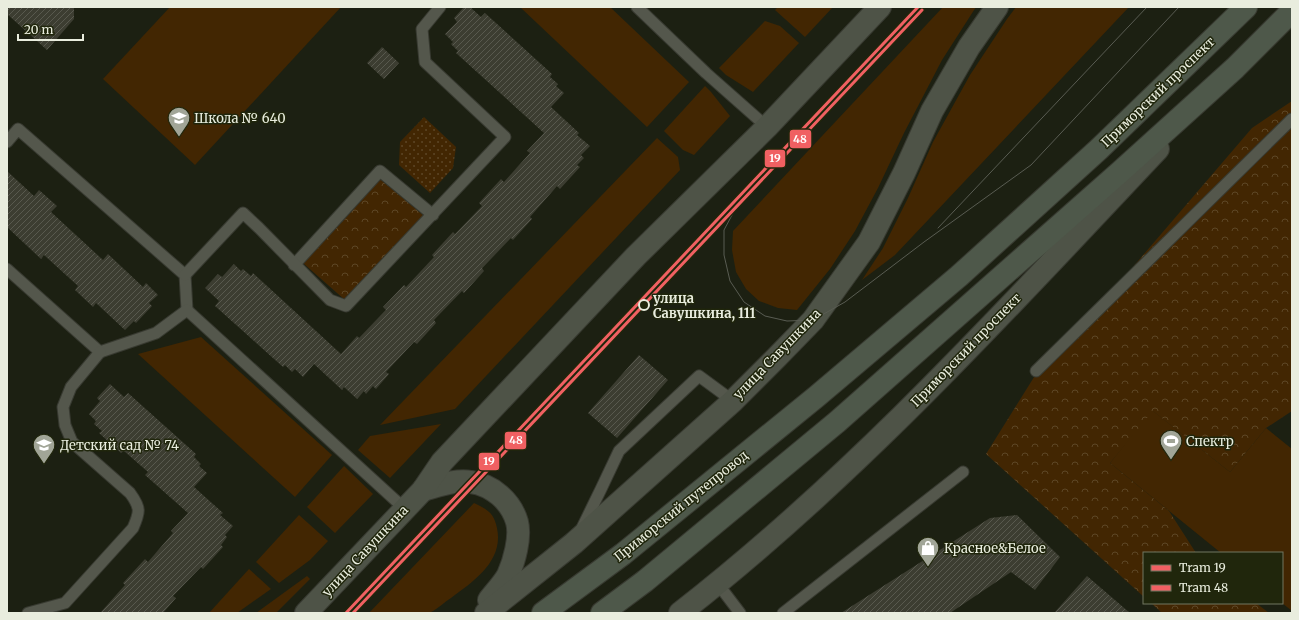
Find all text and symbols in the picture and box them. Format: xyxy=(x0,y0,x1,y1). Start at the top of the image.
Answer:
scale bar xyxy=(18,16,83,42)
text: 20 m xyxy=(24,22,53,37)
street label: Приморский проспект xyxy=(1098,33,1219,151)
school or university icon: Школа № 640 xyxy=(166,105,192,138)
place label: Школа № 640 xyxy=(194,110,286,127)
line badge: 48 xyxy=(789,129,812,149)
text: 48 xyxy=(793,132,807,146)
line badge: 19 xyxy=(764,149,786,168)
text: 19 xyxy=(769,151,781,165)
street label: Приморский проспект xyxy=(907,289,1025,410)
place label: улица Савушкина, 111 xyxy=(653,290,755,322)
marker: улица Савушкина, 111 xyxy=(638,299,650,311)
street label: улица Савушкина xyxy=(730,305,824,403)
sports icon: Спектр xyxy=(1158,428,1184,461)
line badge: 48 xyxy=(504,431,527,450)
school or university icon: Детский сад № 74 xyxy=(31,432,57,465)
text: 48 xyxy=(509,433,523,447)
place label: Спектр xyxy=(1186,433,1234,450)
place label: Детский сад № 74 xyxy=(60,437,179,454)
street label: Приморский путепровод xyxy=(610,447,752,565)
line badge: 19 xyxy=(478,452,500,471)
text: 19 xyxy=(483,454,495,468)
street label: улица Савушкина xyxy=(318,502,412,600)
shop icon: Красное&Белое xyxy=(915,535,941,568)
place label: Красное&Белое xyxy=(944,540,1046,557)
legend xyxy=(1143,552,1283,604)
text: Tram 19 xyxy=(1179,560,1226,575)
text: Tram 48 xyxy=(1179,580,1228,595)

